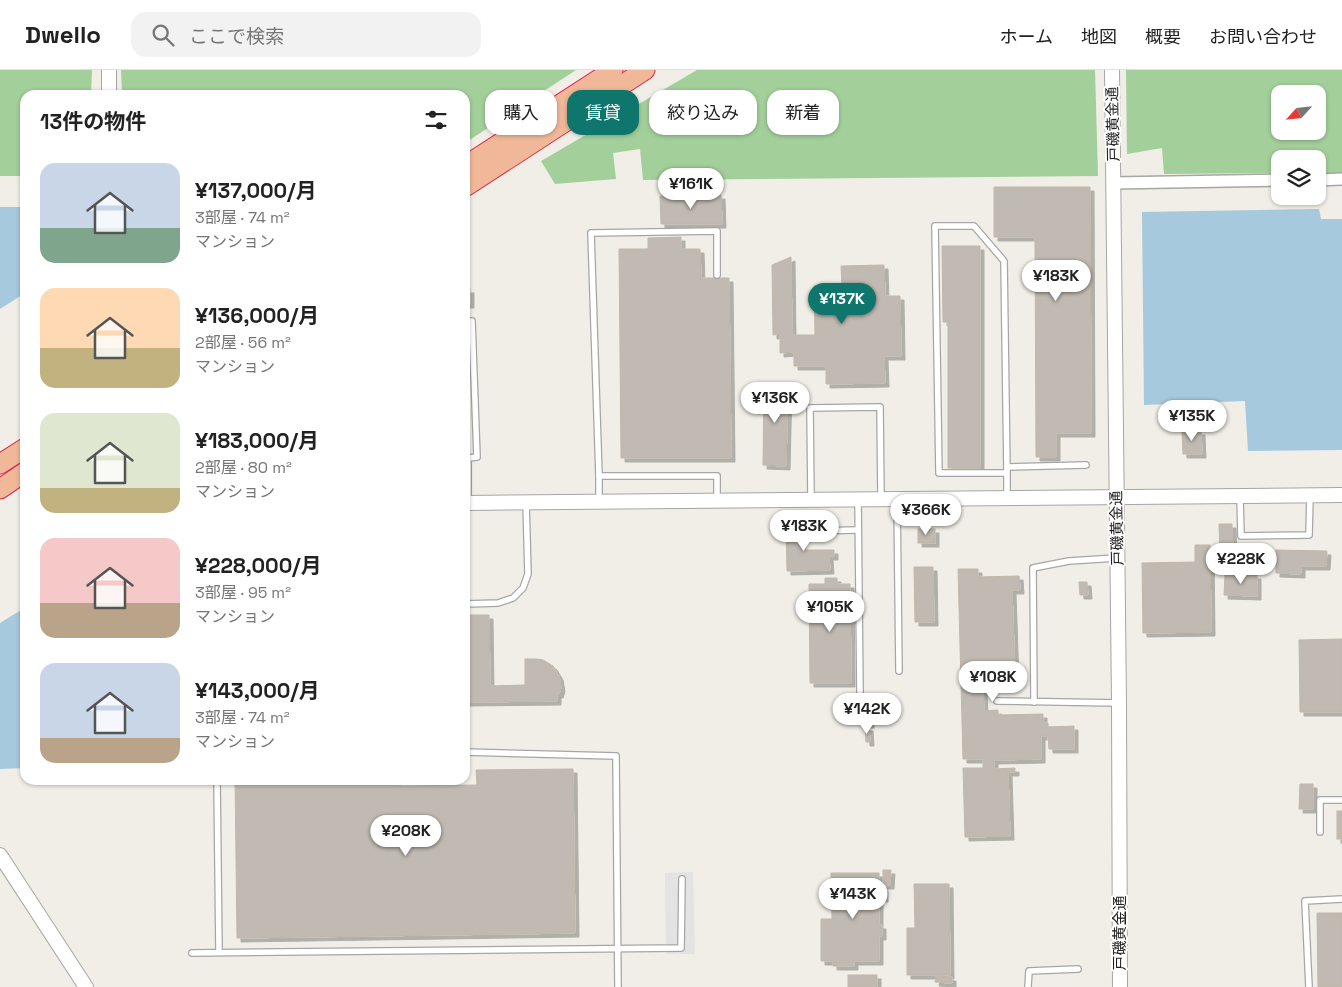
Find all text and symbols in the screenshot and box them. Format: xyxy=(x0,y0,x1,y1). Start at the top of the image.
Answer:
search box xyxy=(131,12,481,57)
text: Dwello xyxy=(25,19,101,50)
icon: search xyxy=(149,21,177,49)
text: ここで検索 xyxy=(189,24,284,49)
text: ホーム xyxy=(1000,25,1053,48)
text: 地図 xyxy=(1081,25,1117,48)
text: 概要 xyxy=(1145,25,1181,48)
text: お問い合わせ xyxy=(1209,25,1317,48)
north arrow xyxy=(1271,85,1326,140)
map controls xyxy=(1271,85,1326,205)
street label: 戸磯黄金通 xyxy=(1102,86,1123,162)
chip: 購入 xyxy=(485,90,557,135)
chip: 賃貸 xyxy=(567,90,639,135)
chip: 絞り込み xyxy=(649,90,757,135)
chip: 新着 xyxy=(767,90,839,135)
icon: filters xyxy=(422,106,450,134)
text: 13件の物件 xyxy=(40,108,146,135)
button: layers xyxy=(1271,150,1326,205)
pin: ¥161K xyxy=(656,168,726,210)
text: ¥161K xyxy=(669,173,713,194)
text: ¥137,000/月 xyxy=(195,177,316,204)
icon: home xyxy=(80,183,140,243)
text: 3部屋 · 74 m² xyxy=(195,207,290,228)
text: マンション xyxy=(195,231,275,252)
pin: ¥183K xyxy=(1021,260,1091,302)
text: ¥183K xyxy=(1033,265,1079,286)
pin: ¥137K xyxy=(807,282,877,325)
text: ¥137K xyxy=(819,288,865,309)
text: ¥136,000/月 xyxy=(195,302,319,329)
icon: home xyxy=(80,308,140,368)
text: 2部屋 · 56 m² xyxy=(195,332,291,353)
text: マンション xyxy=(195,356,275,377)
pin: ¥136K xyxy=(740,382,810,424)
text: ¥136K xyxy=(752,387,798,408)
pin: ¥135K xyxy=(1157,400,1227,442)
text: ¥135K xyxy=(1169,405,1215,426)
text: ¥183,000/月 xyxy=(195,427,319,454)
icon: home xyxy=(80,433,140,493)
text: 2部屋 · 80 m² xyxy=(195,457,292,478)
text: マンション xyxy=(195,481,275,502)
street label: 戸磯黄金通 xyxy=(1106,490,1127,566)
pin: ¥366K xyxy=(891,494,961,536)
text: ¥366K xyxy=(901,499,951,520)
pin: ¥183K xyxy=(769,510,839,552)
text: ¥183K xyxy=(781,515,827,536)
pin: ¥228K xyxy=(1206,542,1276,585)
text: ¥228K xyxy=(1217,548,1265,569)
text: ¥228,000/月 xyxy=(195,552,321,579)
icon: home xyxy=(80,558,140,618)
text: 3部屋 · 95 m² xyxy=(195,582,291,603)
pin: ¥105K xyxy=(795,590,865,633)
text: ¥105K xyxy=(806,596,854,617)
text: マンション xyxy=(195,606,275,627)
pin: ¥108K xyxy=(958,660,1028,703)
text: ¥108K xyxy=(969,666,1017,687)
text: ¥143,000/月 xyxy=(195,677,320,704)
icon: home xyxy=(80,683,140,743)
pin: ¥142K xyxy=(832,692,902,735)
text: ¥142K xyxy=(844,698,890,719)
text: 3部屋 · 74 m² xyxy=(195,707,290,728)
text: マンション xyxy=(195,731,275,752)
pin: ¥208K xyxy=(371,814,441,857)
text: ¥208K xyxy=(381,820,431,841)
pin: ¥143K xyxy=(818,878,888,920)
text: ¥143K xyxy=(829,883,877,904)
street label: 戸磯黄金通 xyxy=(1110,895,1129,971)

